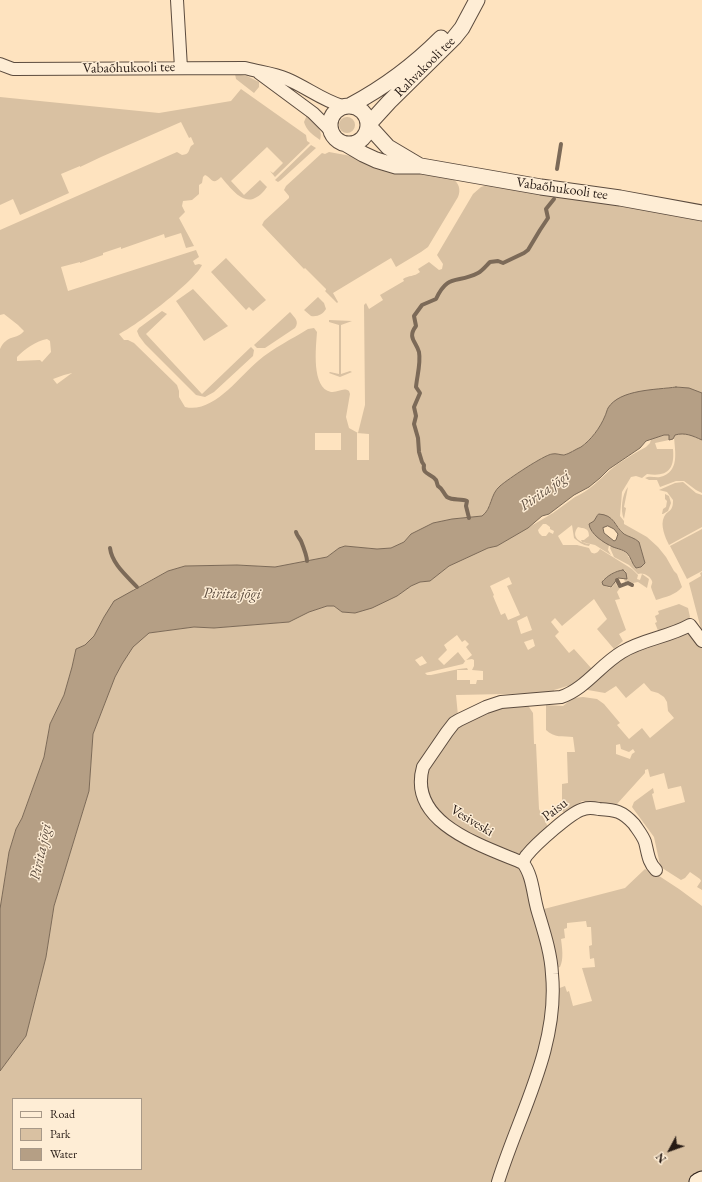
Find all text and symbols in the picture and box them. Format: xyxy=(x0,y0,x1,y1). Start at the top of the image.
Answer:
street label: Rahvakooli tee xyxy=(391,33,459,101)
street label: Vabaõhukooli tee xyxy=(83,59,175,77)
street label: Vabaõhukooli tee xyxy=(515,174,609,204)
water label: Pirita jõgi xyxy=(516,467,574,515)
water label: Pirita jõgi xyxy=(203,584,261,604)
street label: Paisu xyxy=(539,795,571,825)
street label: Vesiveski xyxy=(447,802,497,840)
water label: Pirita jõgi xyxy=(26,822,56,882)
legend xyxy=(12,1098,142,1170)
text: Road xyxy=(50,1106,75,1122)
text: Park xyxy=(50,1126,70,1142)
north arrow xyxy=(650,1130,690,1170)
text: Water xyxy=(50,1146,77,1162)
text: N xyxy=(653,1150,669,1166)

